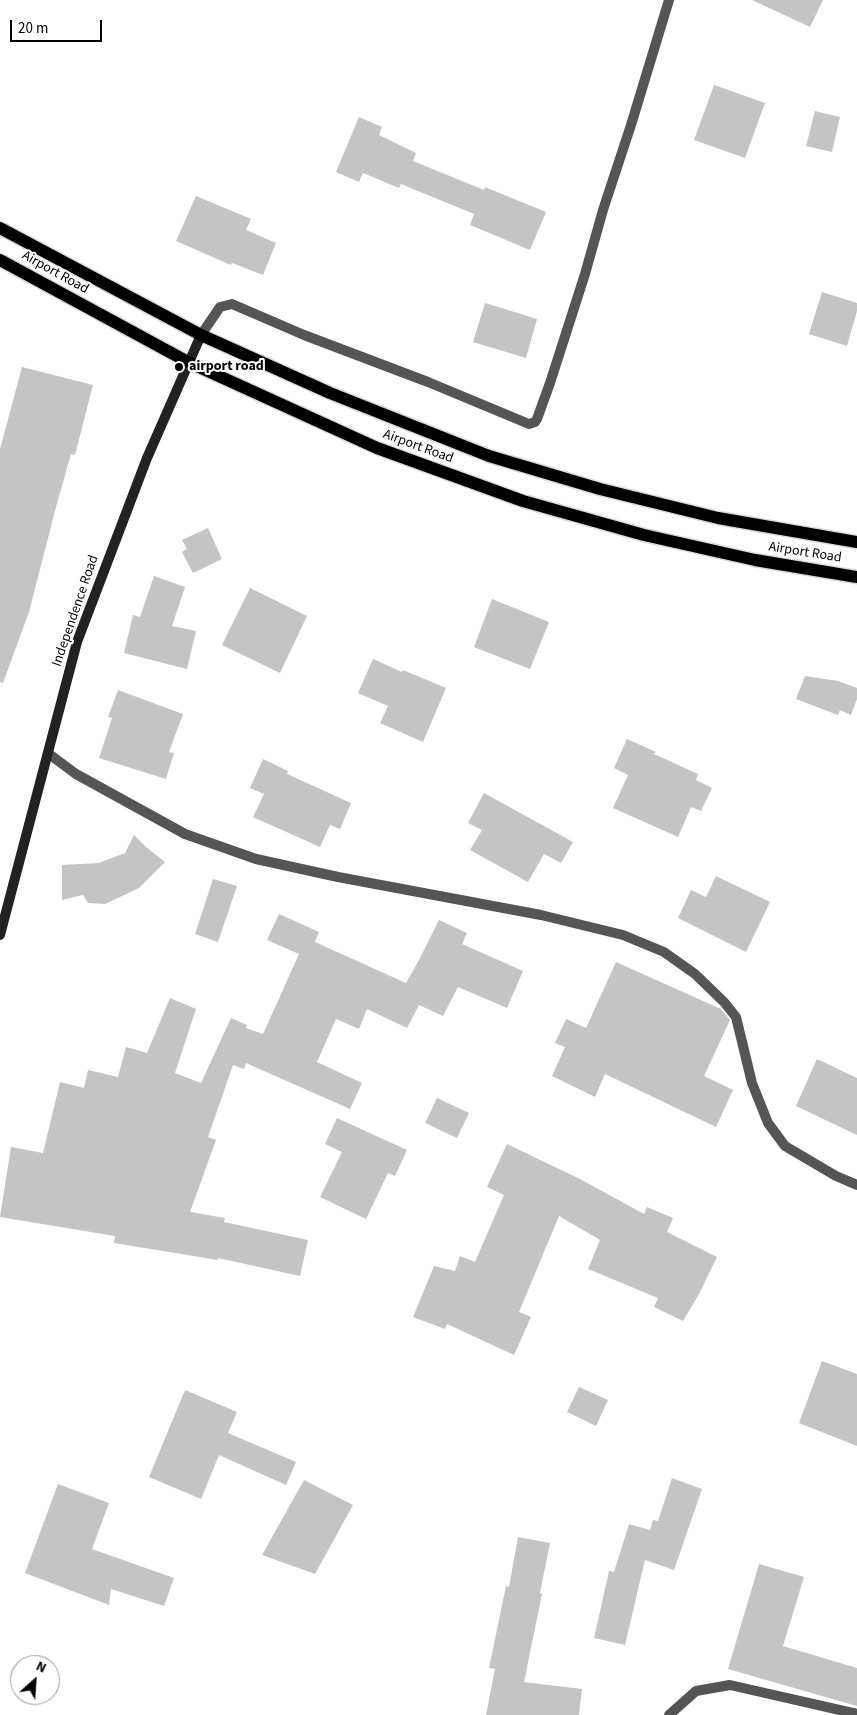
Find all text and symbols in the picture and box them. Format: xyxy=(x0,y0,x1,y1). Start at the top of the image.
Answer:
scale bar xyxy=(12,10,105,42)
text: 20 m xyxy=(18,18,48,39)
street label: Airport Road xyxy=(19,248,91,298)
place label: airport road xyxy=(189,359,264,375)
marker: airport road xyxy=(173,361,185,373)
street label: Airport Road xyxy=(380,427,456,467)
street label: Airport Road xyxy=(767,539,843,567)
street label: Independence Road xyxy=(49,553,103,669)
north arrow xyxy=(10,1655,60,1705)
text: N xyxy=(33,1656,50,1678)

